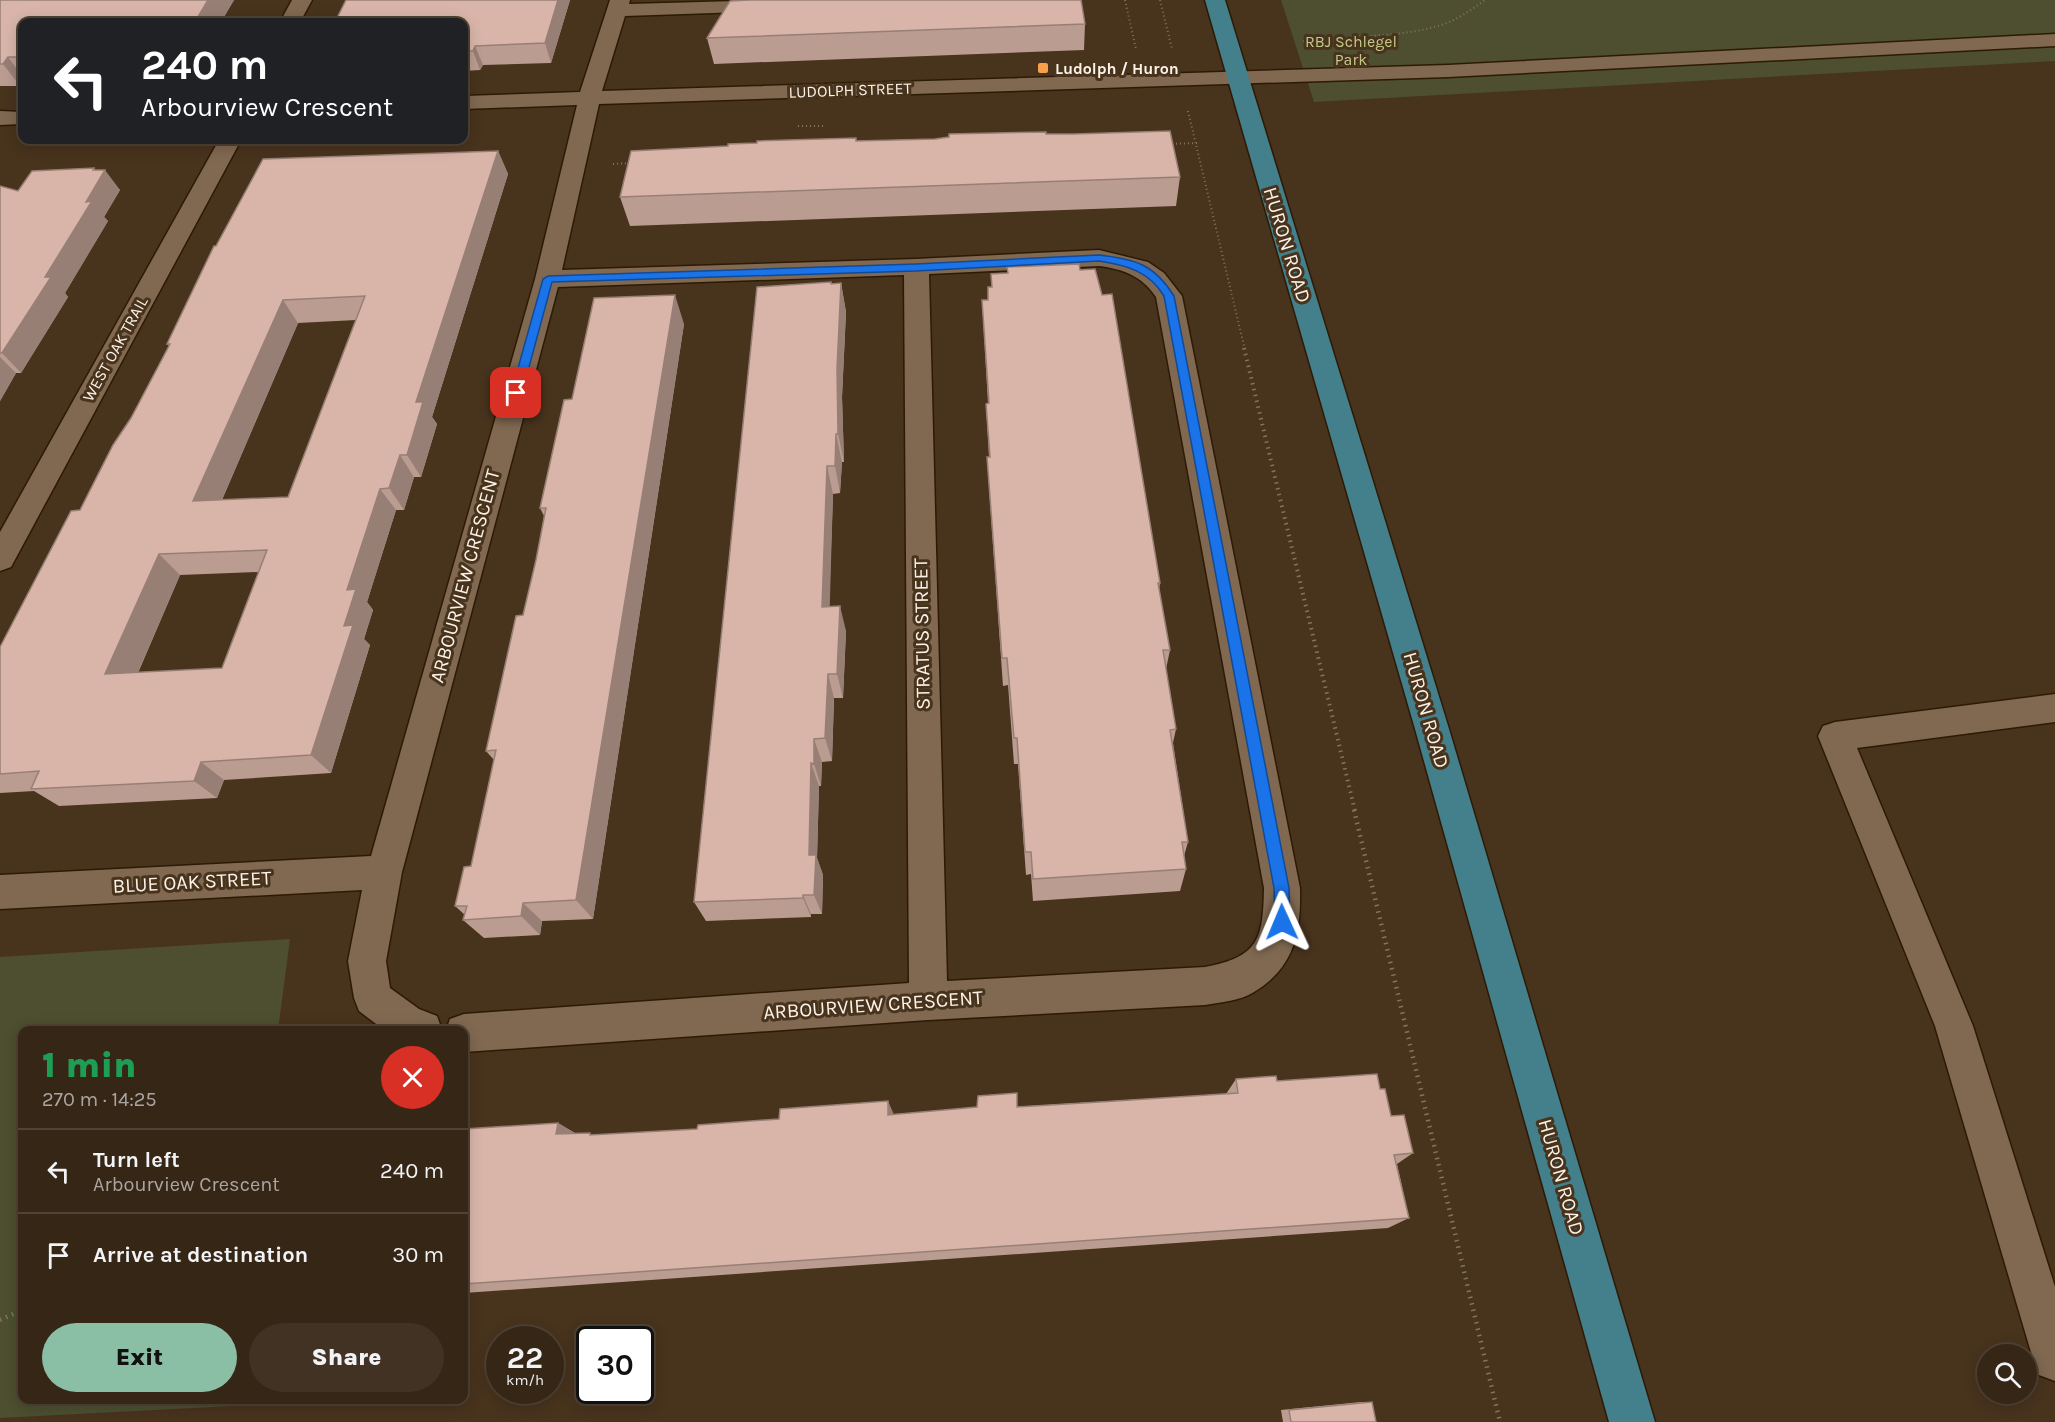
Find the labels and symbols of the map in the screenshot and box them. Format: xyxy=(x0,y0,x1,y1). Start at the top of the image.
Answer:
park label: RBJ Schlegel Park xyxy=(1305,32,1397,69)
place label: Ludolph / Huron xyxy=(1055,59,1179,78)
marker: Ludolph / Huron xyxy=(1036,61,1050,75)
street label: LUDOLPH STREET xyxy=(788,78,912,102)
street label: HURON ROAD xyxy=(1258,184,1316,306)
street label: WEST OAK TRAIL xyxy=(78,293,152,405)
pin xyxy=(490,367,541,418)
street label: ARBOURVIEW CRESCENT xyxy=(425,467,505,685)
street label: STRATUS STREET xyxy=(909,558,935,710)
street label: HURON ROAD xyxy=(1398,649,1454,771)
street label: BLUE OAK STREET xyxy=(112,866,272,898)
position arrow xyxy=(1250,890,1314,954)
street label: ARBOURVIEW CRESCENT xyxy=(762,986,984,1024)
street label: HURON ROAD xyxy=(1533,1116,1589,1238)
speed limit sign: 30 xyxy=(576,1326,654,1404)

